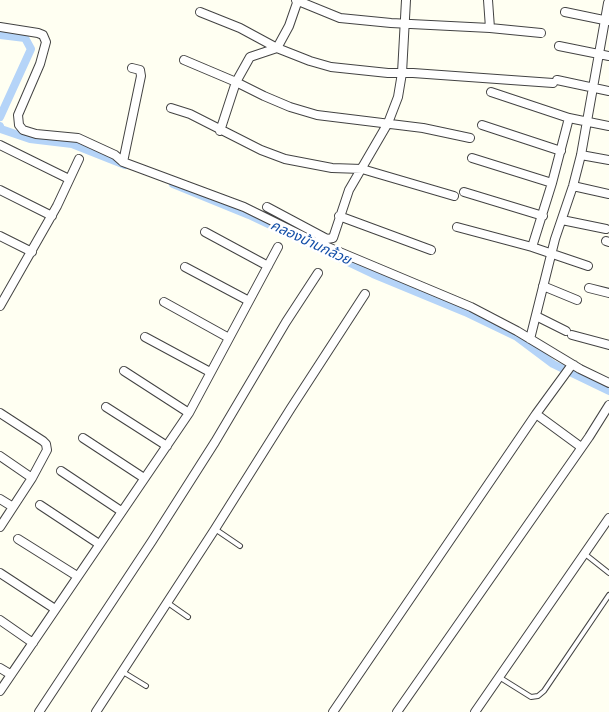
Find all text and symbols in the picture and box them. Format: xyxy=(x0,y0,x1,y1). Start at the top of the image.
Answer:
water label: คลองบ้านกล้วย xyxy=(267,218,353,270)

